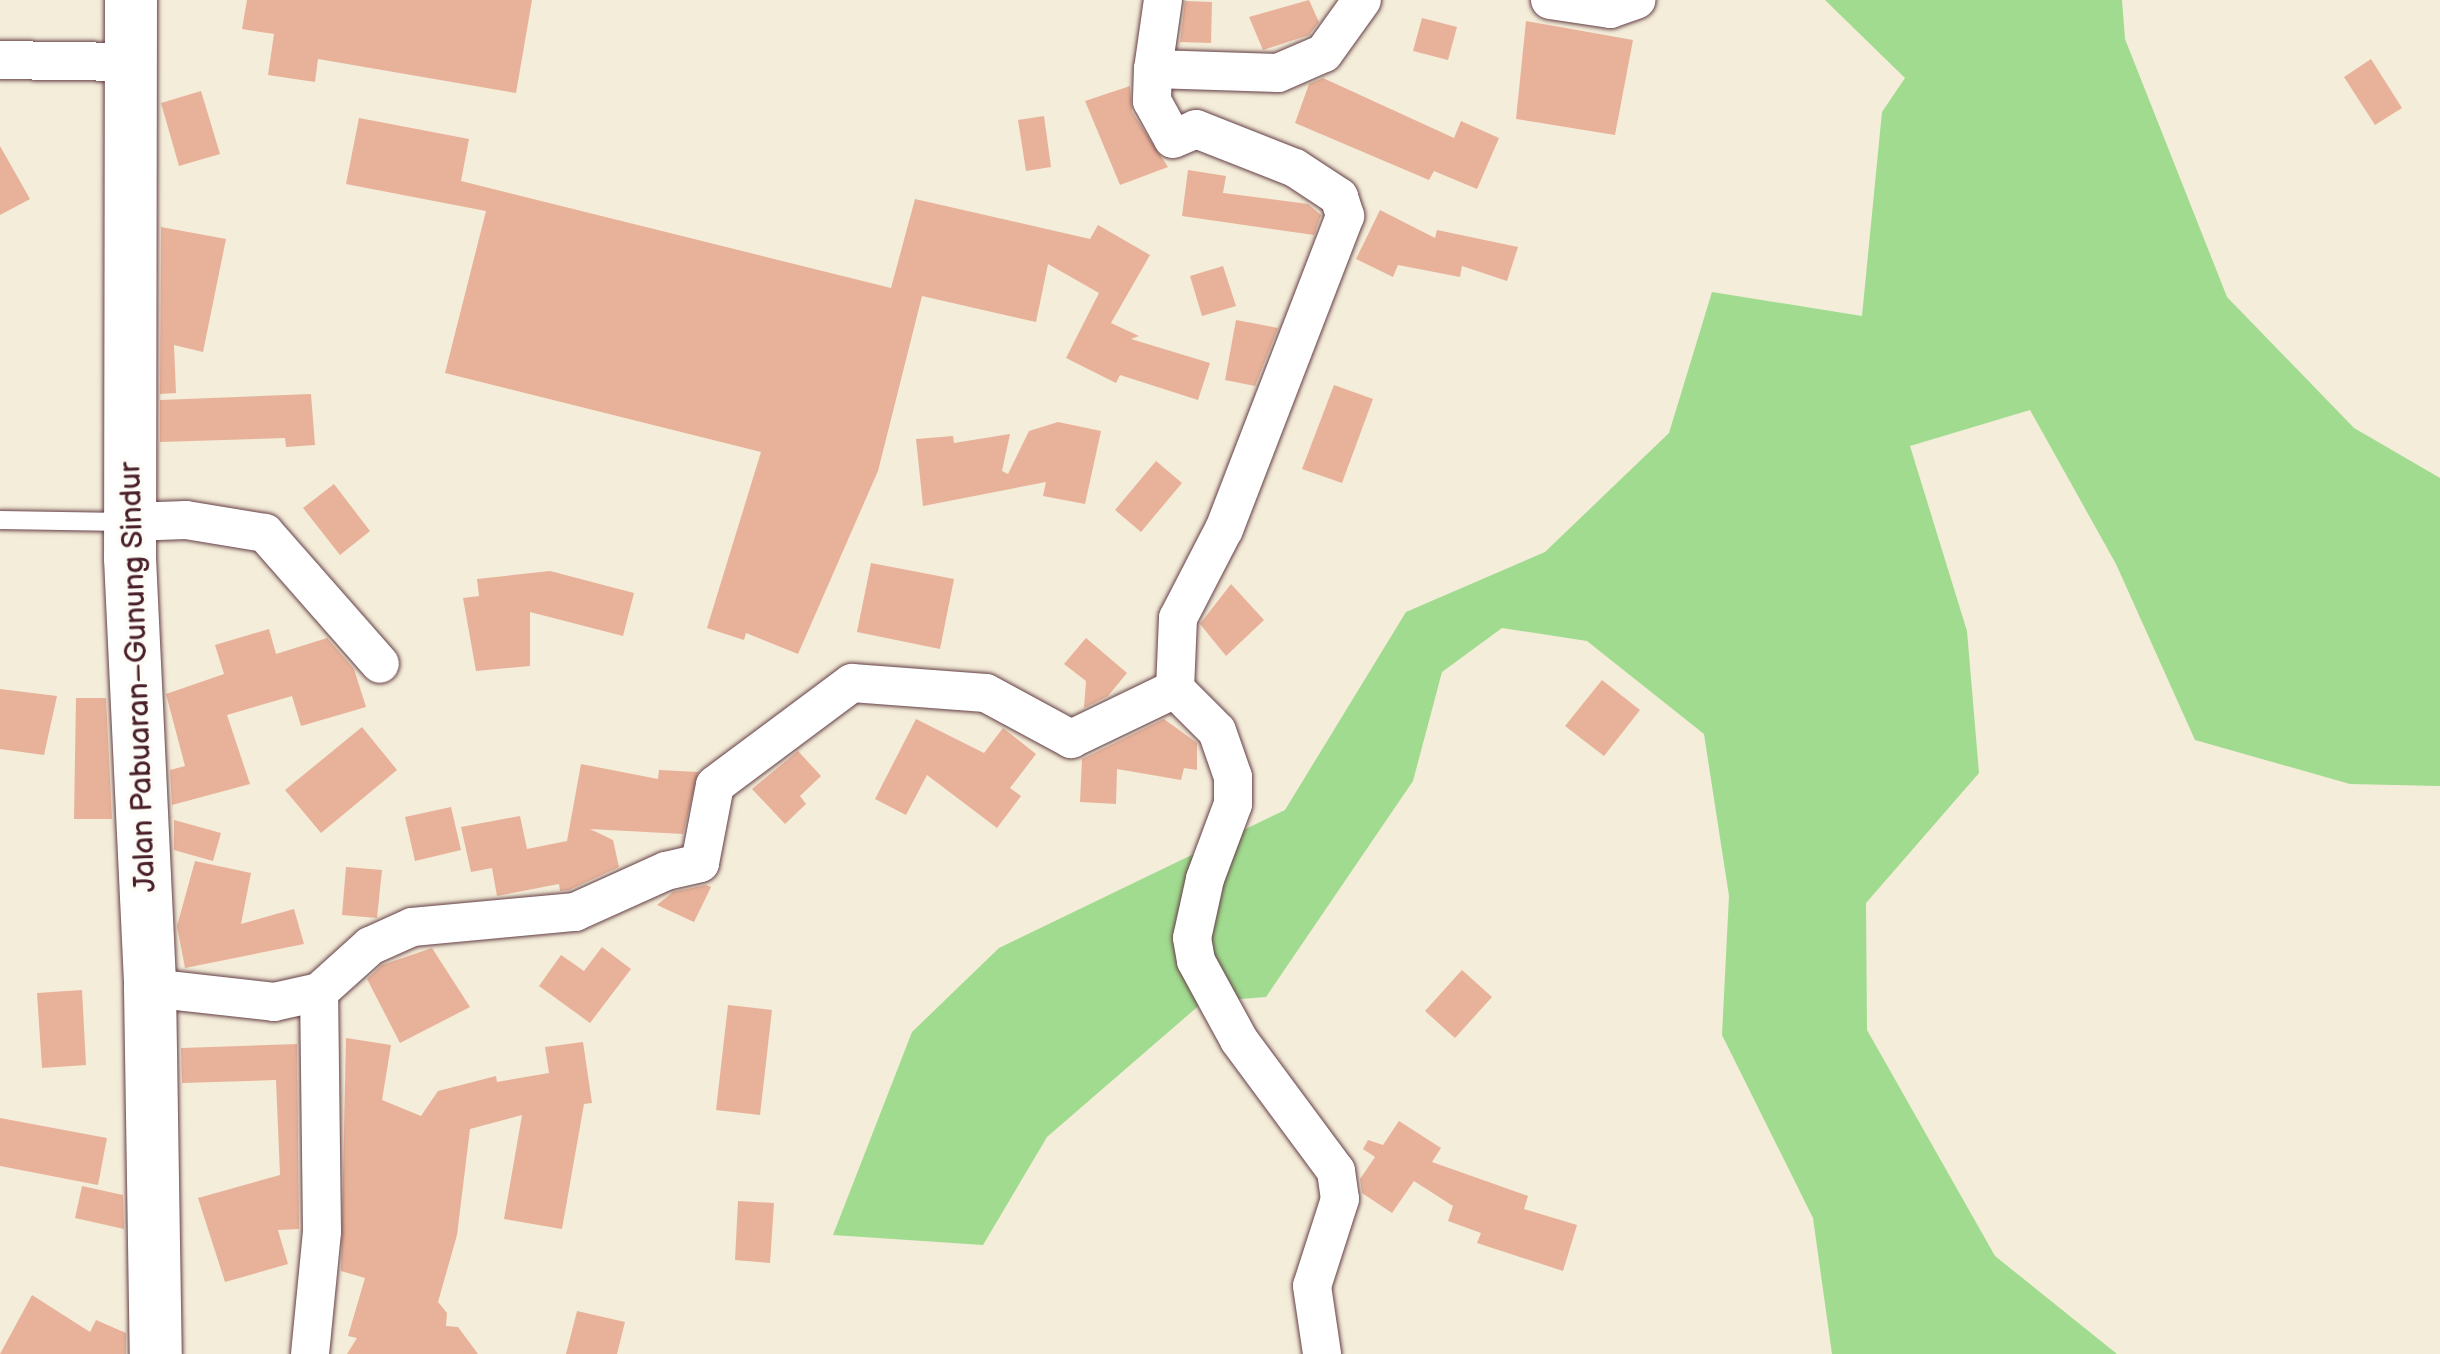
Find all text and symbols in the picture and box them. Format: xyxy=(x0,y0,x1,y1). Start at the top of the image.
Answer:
street label: Jalan Pabuaran–Gunung Sindur xyxy=(112,461,164,893)

